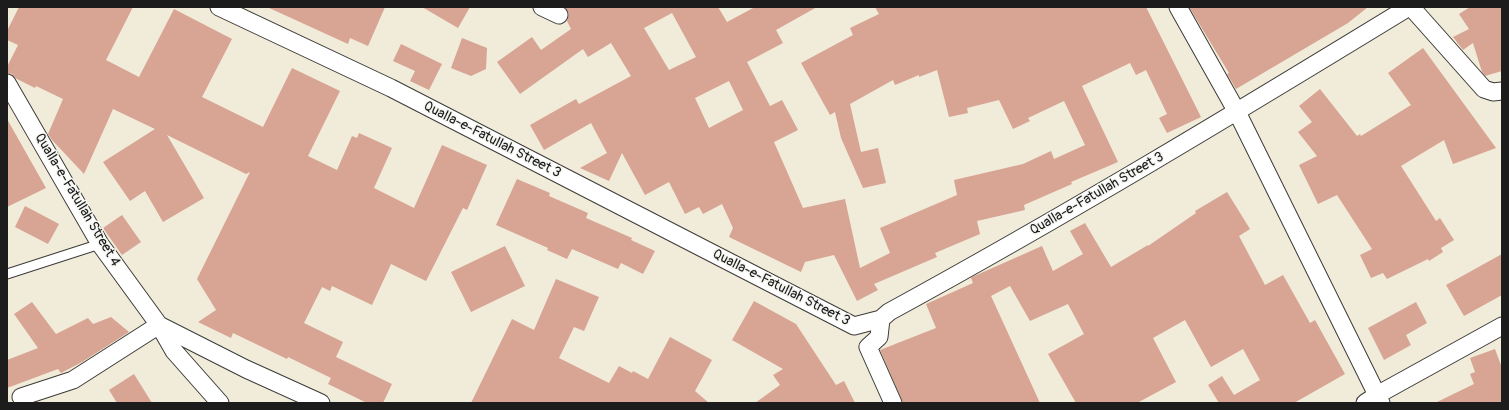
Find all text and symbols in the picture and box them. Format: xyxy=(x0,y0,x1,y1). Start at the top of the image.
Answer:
street label: Qualla-e-Fatullah Street 3 xyxy=(420,98,564,182)
street label: Qualla-e-Fatullah Street 4 xyxy=(31,130,123,270)
street label: Qualla-e-Fatullah Street 3 xyxy=(1027,149,1167,239)
street label: Qualla-e-Fatullah Street 3 xyxy=(709,246,853,330)

